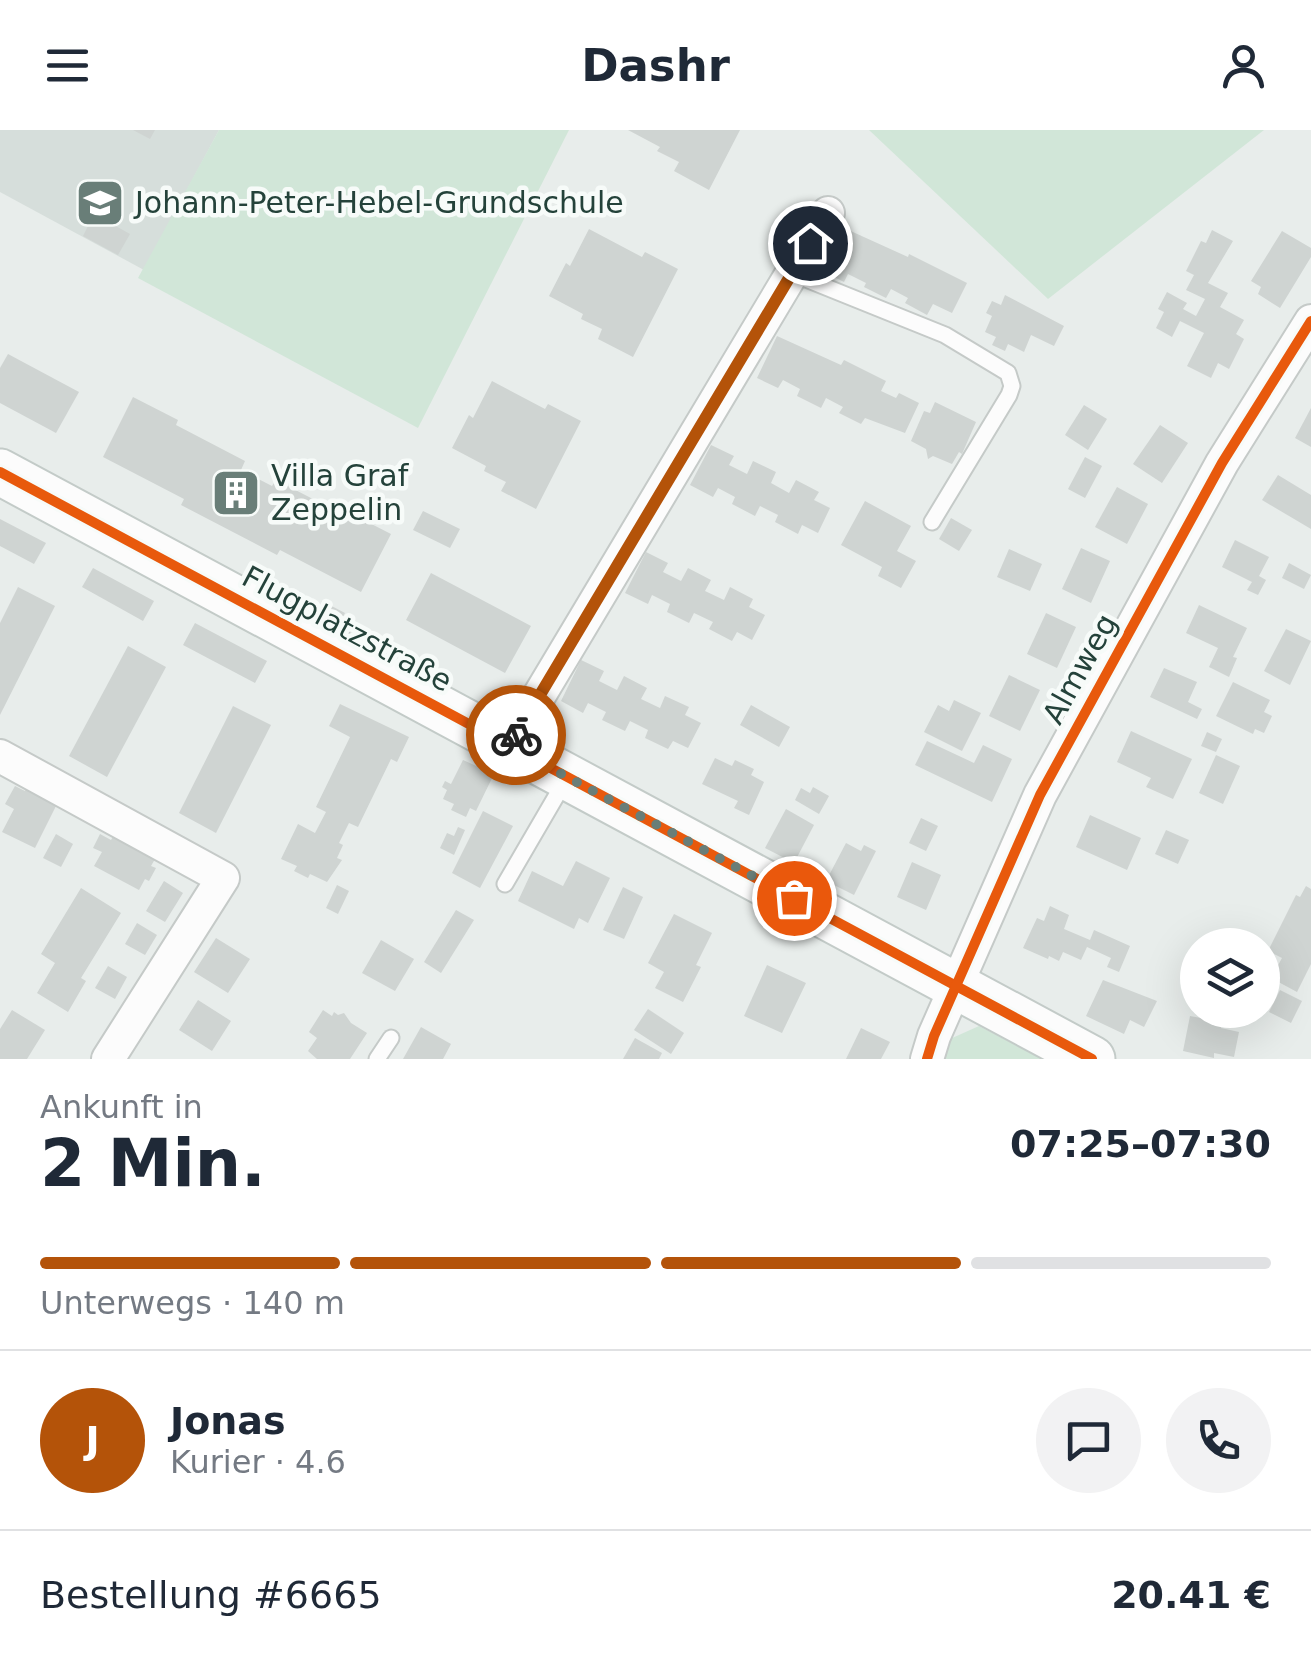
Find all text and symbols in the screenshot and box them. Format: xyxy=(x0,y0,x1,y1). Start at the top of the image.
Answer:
icon: menu xyxy=(40,38,95,93)
icon: person xyxy=(1216,38,1271,93)
text: Dashr xyxy=(581,39,730,92)
school or university icon: Johann-Peter-Hebel-Grundschule xyxy=(74,177,126,229)
place label: Johann-Peter-Hebel-Grundschule xyxy=(133,185,624,220)
pin xyxy=(768,201,853,286)
icon: home xyxy=(783,216,838,271)
place label: Villa Graf Zeppelin xyxy=(271,458,410,527)
building icon: Villa Graf Zeppelin xyxy=(210,467,262,519)
street label: Flugplatzstraße xyxy=(236,559,458,699)
street label: Almweg xyxy=(1035,608,1124,730)
courier xyxy=(466,685,566,785)
icon: bike xyxy=(489,708,544,763)
pin xyxy=(752,856,837,941)
icon: bag xyxy=(767,871,822,926)
map controls xyxy=(1180,928,1280,1028)
button: layers xyxy=(1180,928,1280,1028)
text: Ankunft in xyxy=(40,1088,203,1126)
text: 07:25–07:30 xyxy=(1010,1122,1271,1166)
text: 2 Min. xyxy=(40,1126,266,1201)
text: Unterwegs · 140 m xyxy=(40,1284,345,1322)
button: chat xyxy=(1036,1388,1141,1493)
button: phone xyxy=(1166,1388,1271,1493)
text: Jonas xyxy=(170,1399,286,1443)
text: J xyxy=(85,1418,100,1462)
text: Kurier · 4.6 xyxy=(170,1443,346,1481)
text: Bestellung #6665 xyxy=(40,1573,382,1617)
text: 20.41 € xyxy=(1111,1573,1271,1617)

